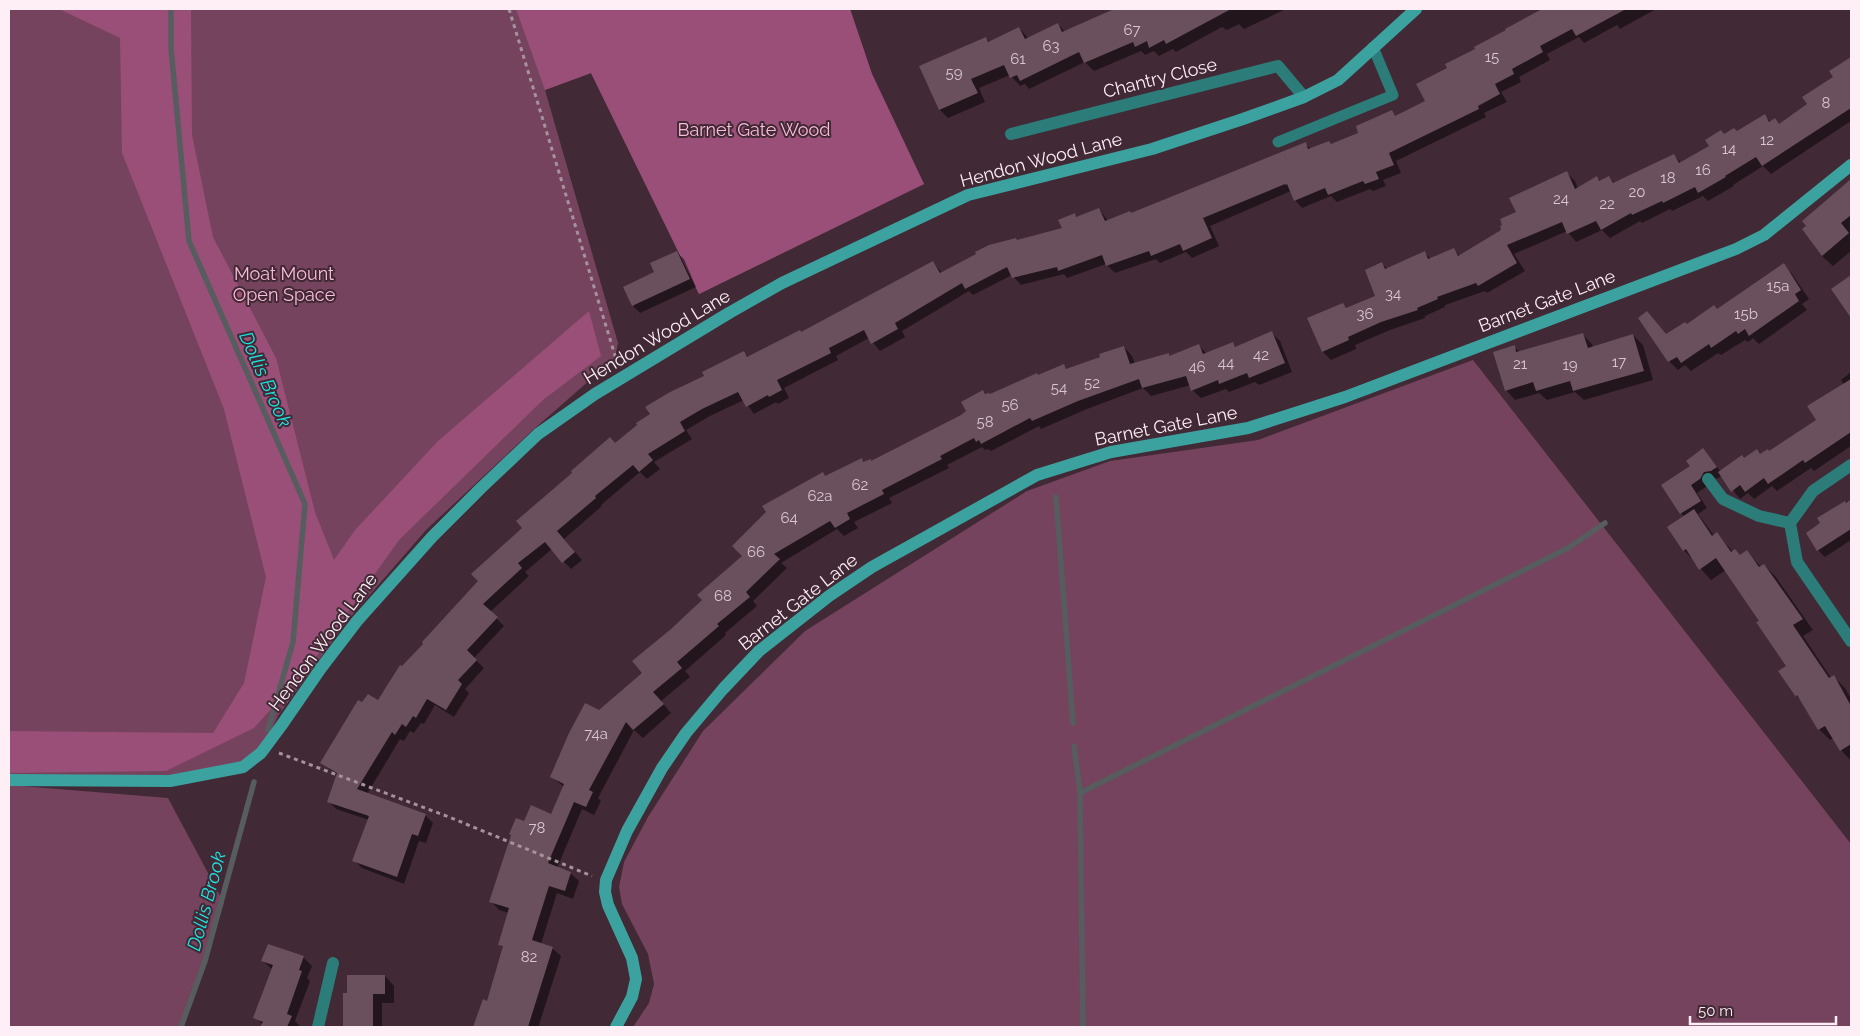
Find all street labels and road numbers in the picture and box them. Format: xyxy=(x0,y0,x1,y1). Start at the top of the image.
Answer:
street label: Chantry Close xyxy=(1101,53,1219,102)
street label: Hendon Wood Lane xyxy=(958,128,1125,191)
street label: Barnet Gate Lane xyxy=(1475,265,1619,336)
street label: Hendon Wood Lane xyxy=(580,284,734,389)
street label: Barnet Gate Lane xyxy=(1093,401,1239,450)
street label: Barnet Gate Lane xyxy=(734,549,862,654)
street label: Hendon Wood Lane xyxy=(264,568,381,715)

